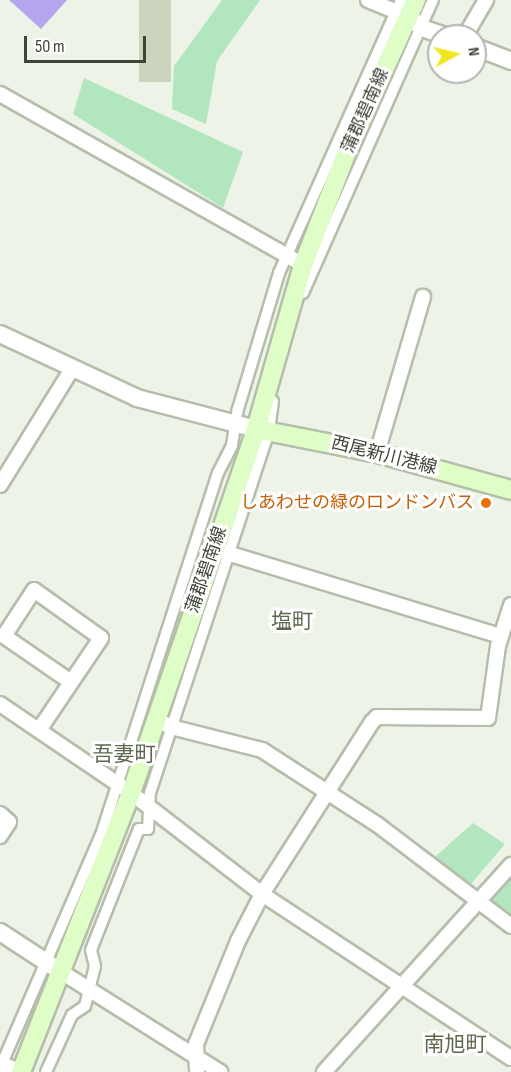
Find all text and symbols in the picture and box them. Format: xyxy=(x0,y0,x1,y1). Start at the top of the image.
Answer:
scale bar xyxy=(27,24,148,62)
north arrow xyxy=(427,24,487,84)
text: 50 m xyxy=(35,36,65,57)
text: N xyxy=(463,46,483,57)
street label: 蒲郡碧南線 xyxy=(338,65,394,157)
street label: 西尾新川港線 xyxy=(329,432,439,480)
place label: しあわせの緑のロンドンバス xyxy=(240,492,474,514)
marker: しあわせの緑のロンドンバス xyxy=(479,496,493,510)
street label: 蒲郡碧南線 xyxy=(182,524,232,616)
district label: 塩町 xyxy=(271,609,313,635)
district label: 吾妻町 xyxy=(93,742,155,768)
district label: 南旭町 xyxy=(424,1032,486,1058)

